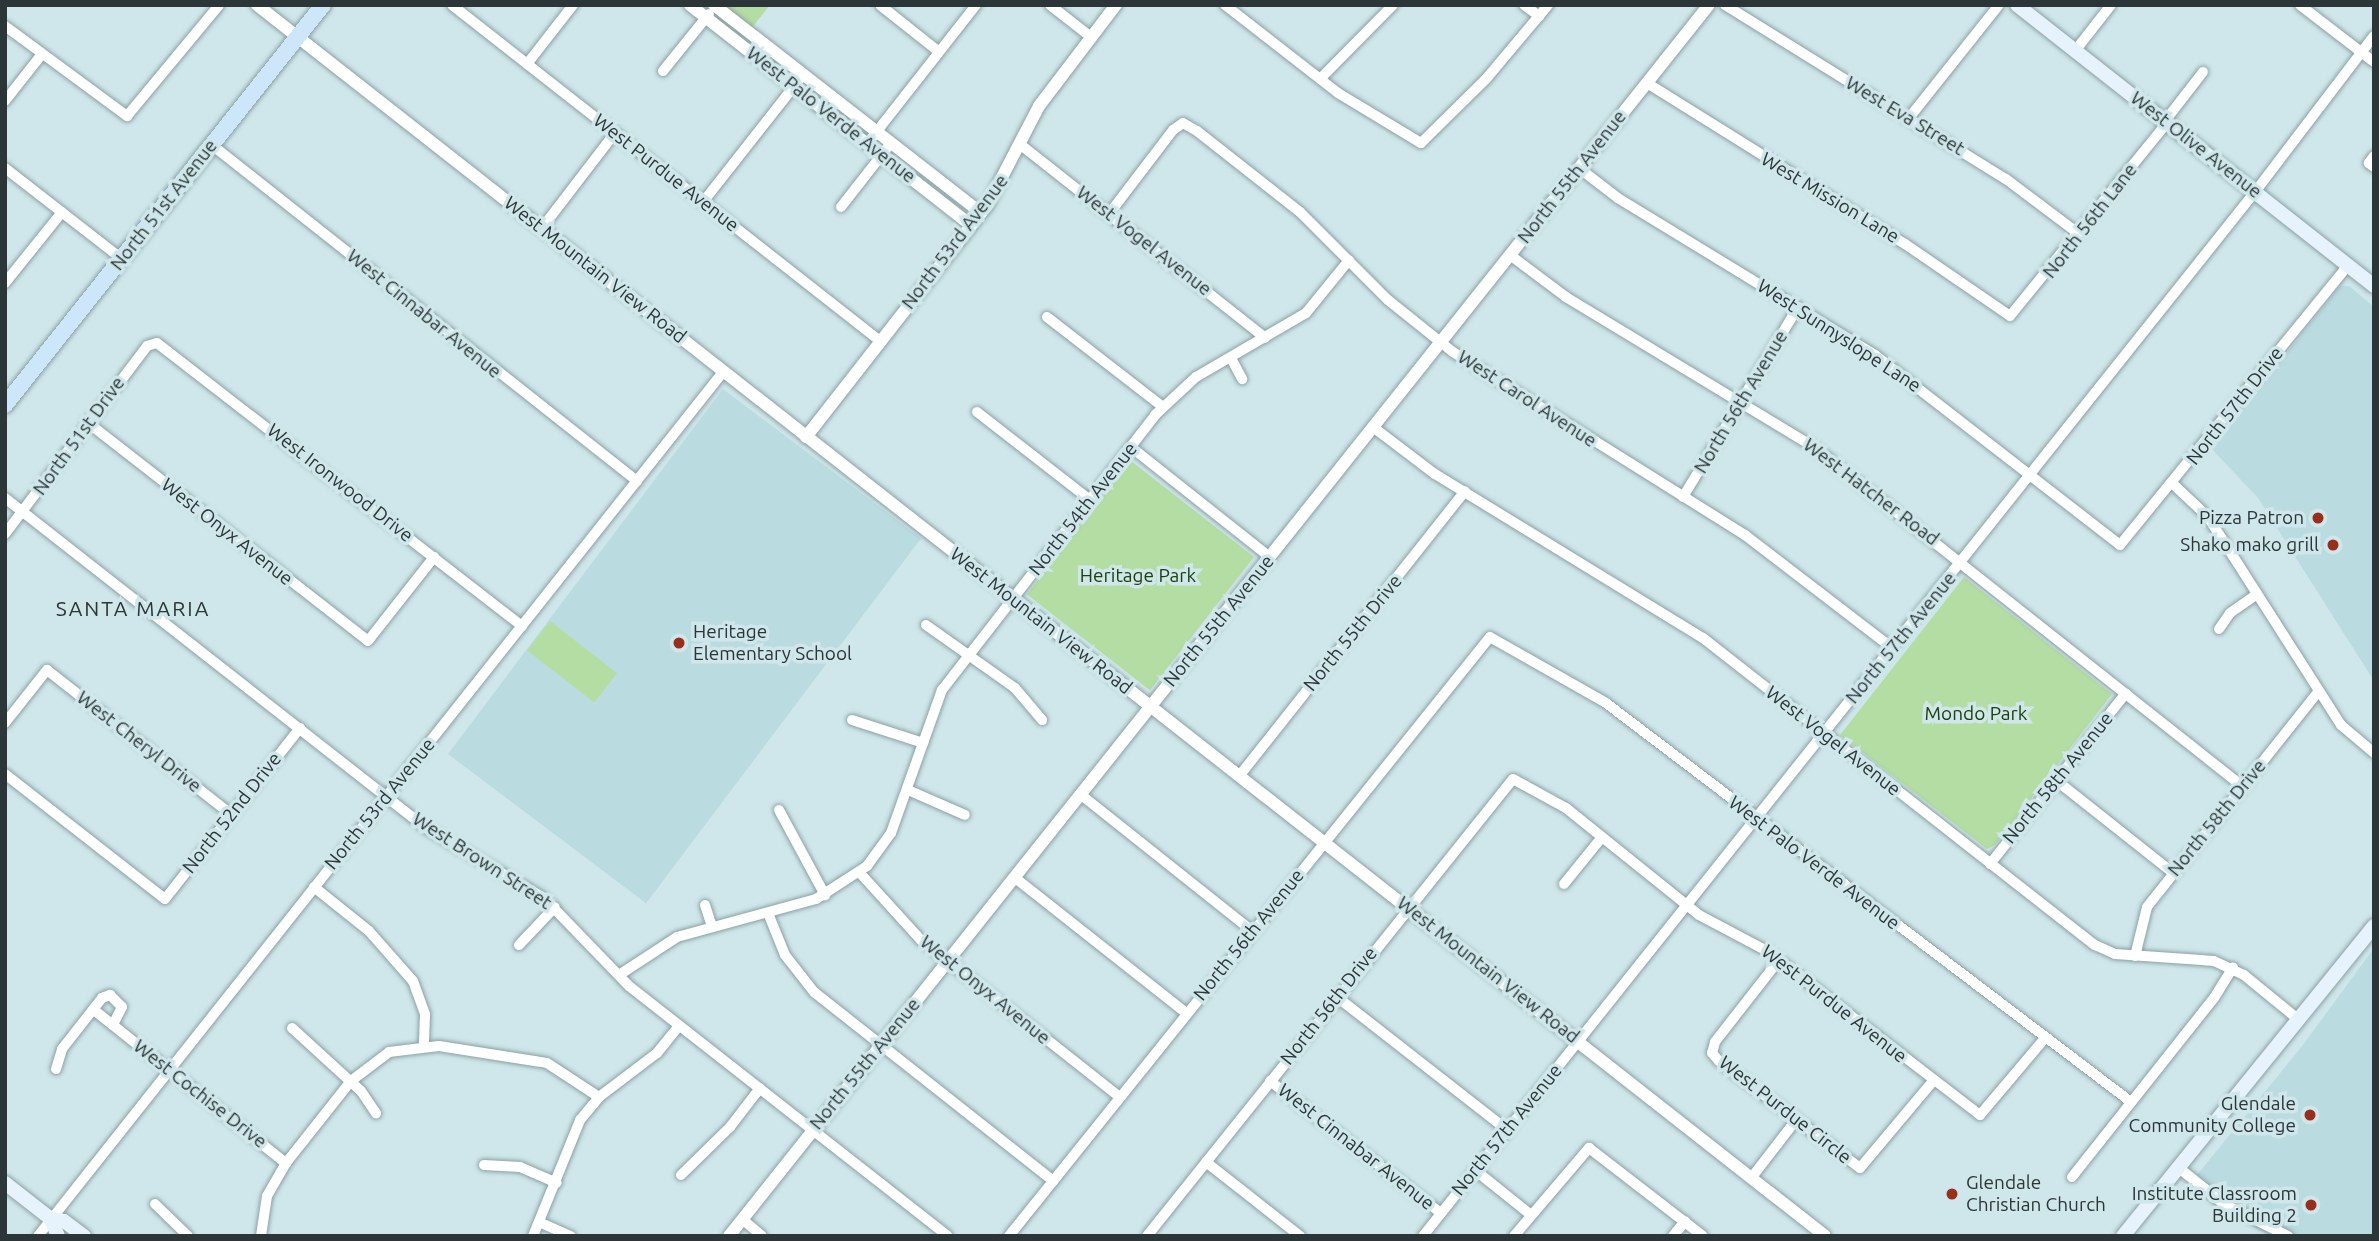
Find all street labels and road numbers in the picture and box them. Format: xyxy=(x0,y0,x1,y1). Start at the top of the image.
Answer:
street label: West Palo Verde Avenue xyxy=(742,42,920,188)
street label: West Eva Street xyxy=(1841,72,1969,160)
street label: West Olive Avenue xyxy=(2126,87,2266,203)
street label: North 55th Avenue xyxy=(1513,106,1631,248)
street label: West Purdue Avenue xyxy=(589,109,743,237)
street label: North 51st Avenue xyxy=(106,135,222,275)
street label: West Mission Lane xyxy=(1757,148,1903,248)
street label: North 56th Lane xyxy=(2038,159,2142,283)
street label: North 53rd Avenue xyxy=(897,170,1013,314)
street label: West Vogel Avenue xyxy=(1072,181,1216,301)
street label: West Mountain View Road xyxy=(499,192,691,348)
street label: West Cinnabar Avenue xyxy=(342,245,506,383)
street label: West Sunnyslope Lane xyxy=(1753,275,1925,397)
street label: North 56th Avenue xyxy=(1689,326,1793,478)
street label: North 57th Drive xyxy=(2182,342,2288,470)
street label: West Carol Avenue xyxy=(1453,346,1601,452)
street label: North 51st Drive xyxy=(28,372,130,500)
street label: West Ironwood Drive xyxy=(262,419,418,547)
street label: West Hatcher Road xyxy=(1799,434,1943,550)
street label: North 54th Avenue xyxy=(1024,438,1142,580)
street label: West Onyx Avenue xyxy=(157,474,297,590)
street label: West Mountain View Road xyxy=(945,543,1137,699)
street label: North 55th Avenue xyxy=(1159,551,1279,691)
street label: North 57th Avenue xyxy=(1841,568,1961,708)
street label: North 55th Drive xyxy=(1299,570,1407,696)
street label: West Vogel Avenue xyxy=(1761,681,1905,801)
street label: West Cheryl Drive xyxy=(72,686,206,798)
street label: North 58th Avenue xyxy=(1998,708,2118,848)
street label: North 53rd Avenue xyxy=(320,734,440,874)
street label: North 52nd Drive xyxy=(178,748,286,878)
street label: North 58th Drive xyxy=(2163,755,2271,881)
street label: West Palo Verde Avenue xyxy=(1724,791,1904,935)
street label: West Brown Street xyxy=(408,808,556,914)
street label: North 56th Avenue xyxy=(1189,865,1309,1005)
street label: West Mountain View Road xyxy=(1392,892,1584,1048)
street label: West Onyx Avenue xyxy=(915,931,1055,1049)
street label: West Purdue Avenue xyxy=(1757,940,1911,1068)
street label: North 56th Drive xyxy=(1276,942,1382,1070)
street label: North 55th Avenue xyxy=(805,994,925,1134)
street label: West Cochise Drive xyxy=(129,1035,271,1153)
street label: West Purdue Circle xyxy=(1714,1051,1856,1169)
street label: North 57th Avenue xyxy=(1447,1060,1567,1200)
street label: West Cinnabar Avenue xyxy=(1273,1079,1439,1215)

